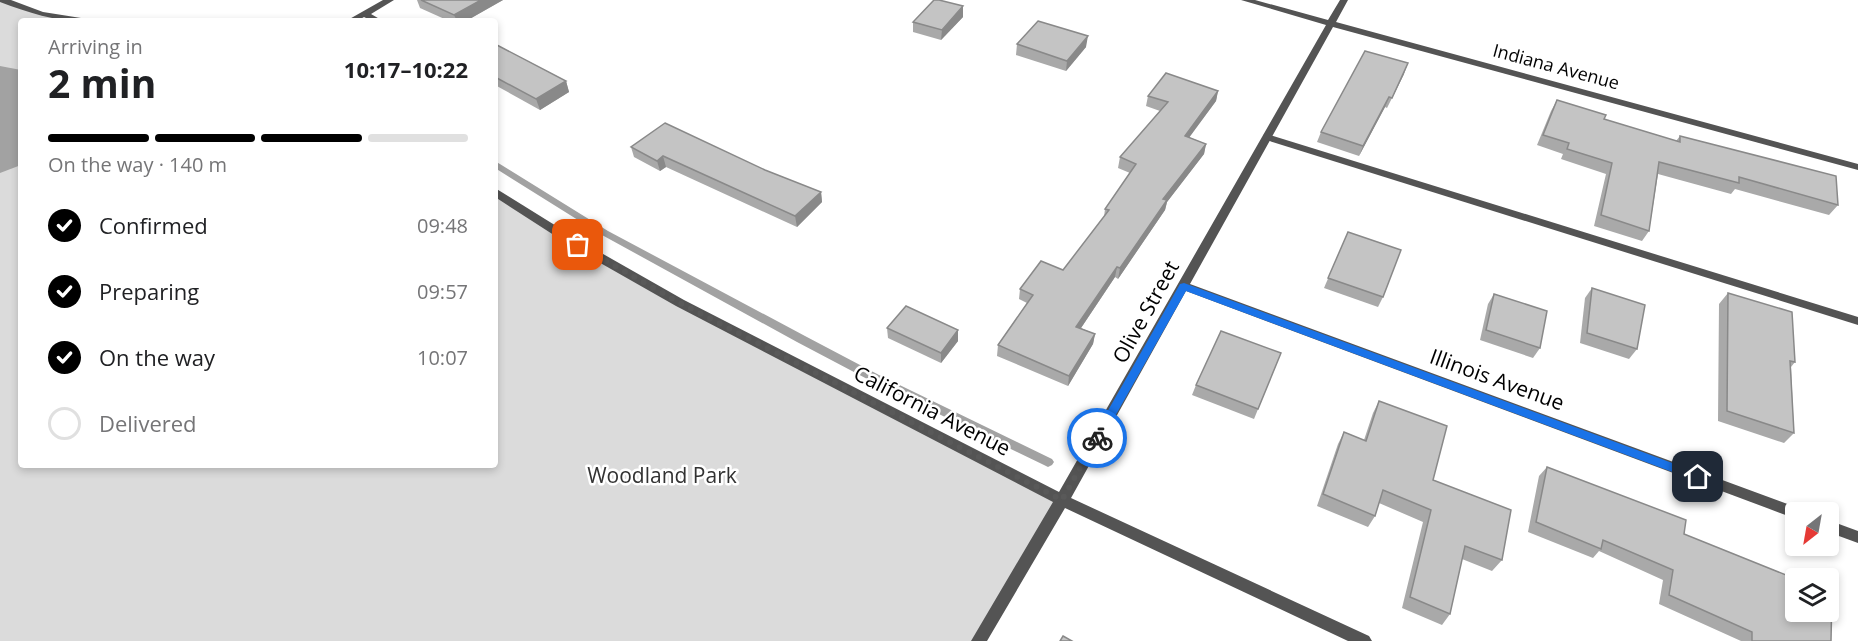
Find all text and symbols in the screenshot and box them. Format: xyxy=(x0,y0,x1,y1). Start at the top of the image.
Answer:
text: Arriving in xyxy=(48,33,143,60)
street label: Indiana Avenue xyxy=(1490,38,1622,94)
text: 10:17–10:22 xyxy=(344,54,468,84)
text: 2 min xyxy=(48,56,156,109)
text: On the way · 140 m xyxy=(48,151,227,178)
icon: check xyxy=(48,209,81,242)
text: Confirmed xyxy=(99,210,208,240)
text: 09:48 xyxy=(417,212,468,239)
pin xyxy=(552,219,603,270)
icon: bag xyxy=(561,228,594,261)
street label: Olive Street xyxy=(1105,255,1185,368)
icon: check xyxy=(48,275,81,308)
text: Preparing xyxy=(99,276,199,306)
text: 09:57 xyxy=(417,278,468,305)
icon: check xyxy=(48,341,81,374)
text: On the way xyxy=(99,342,215,372)
street label: Illinois Avenue xyxy=(1426,342,1568,416)
text: 10:07 xyxy=(417,344,468,371)
street label: California Avenue xyxy=(849,359,1016,462)
text: Delivered xyxy=(99,408,197,438)
courier xyxy=(1067,408,1127,468)
icon: bike xyxy=(1081,422,1114,455)
pin xyxy=(1672,451,1723,502)
icon: home xyxy=(1681,460,1714,493)
park label: Woodland Park xyxy=(587,461,737,489)
north arrow xyxy=(1785,502,1839,556)
map controls xyxy=(1785,502,1839,622)
button: layers xyxy=(1785,568,1839,622)

